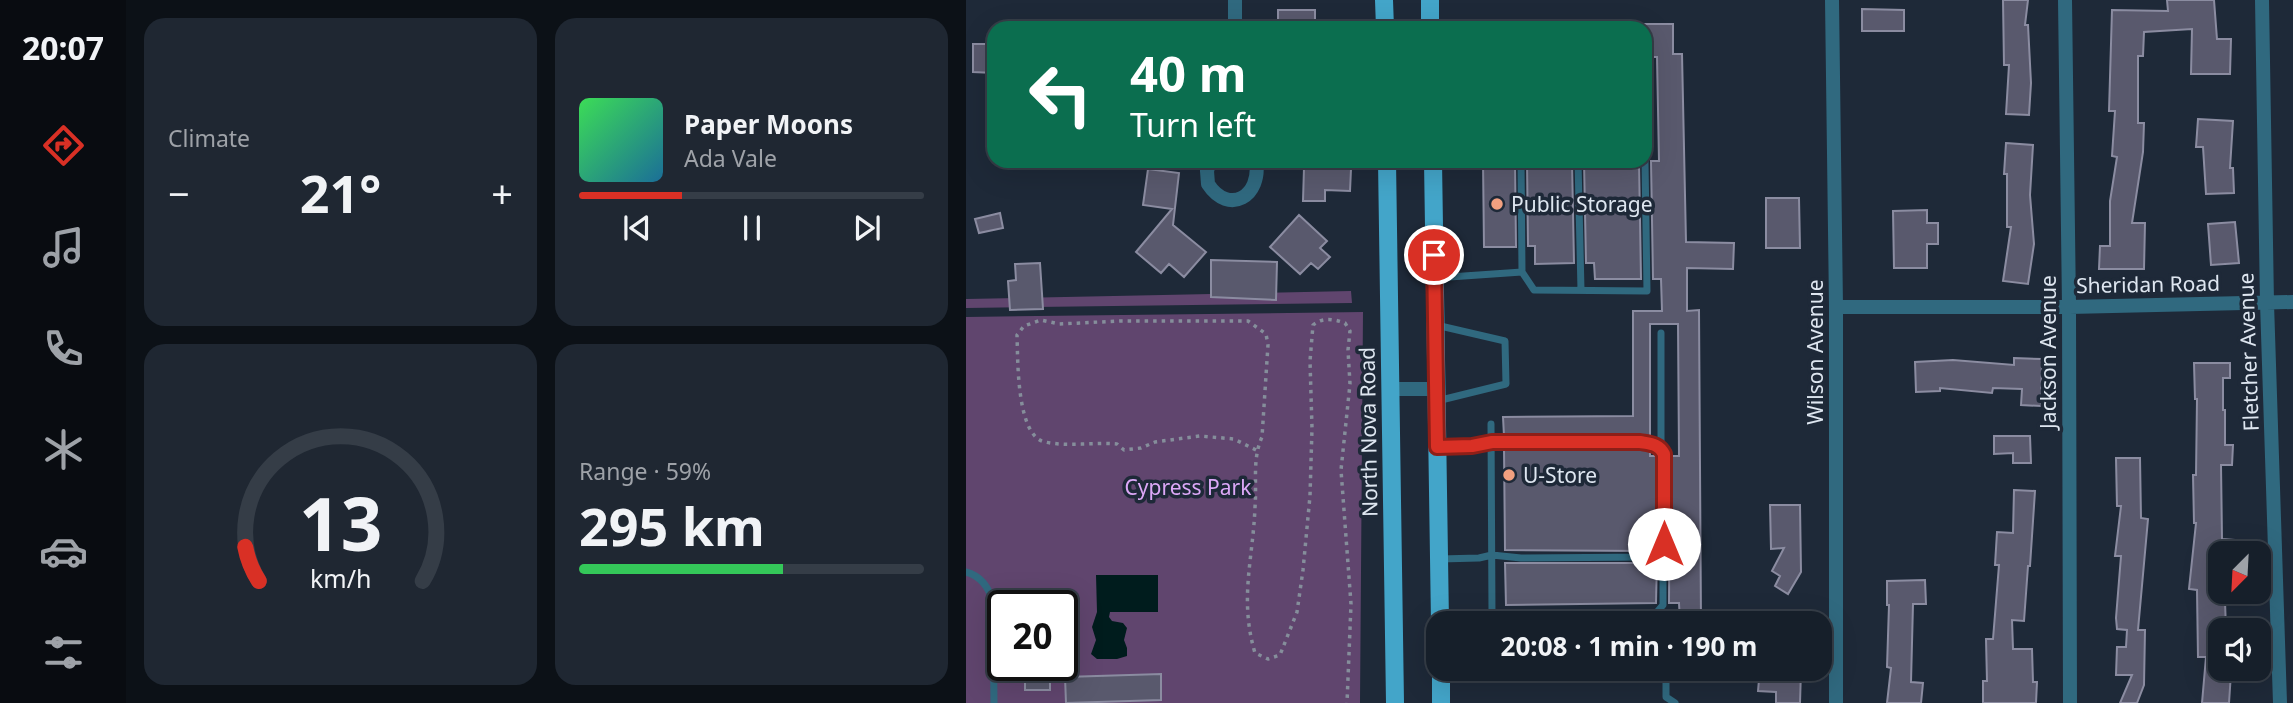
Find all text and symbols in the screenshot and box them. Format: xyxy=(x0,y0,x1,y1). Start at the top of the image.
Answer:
text: 20:07 xyxy=(22,26,104,69)
text: 40 m xyxy=(1130,40,1247,106)
icon: left xyxy=(1015,49,1106,140)
text: Turn left xyxy=(1130,103,1256,146)
text: Paper Moons xyxy=(684,106,853,142)
icon: directions xyxy=(39,121,88,170)
text: Climate xyxy=(168,122,250,154)
text: Ada Vale xyxy=(684,142,777,174)
text: 21° xyxy=(300,157,381,228)
text: − xyxy=(168,167,190,219)
text: + xyxy=(491,167,513,219)
place label: Public Storage xyxy=(1511,190,1653,218)
marker: Public Storage xyxy=(1489,196,1505,212)
icon: previous xyxy=(618,209,656,247)
icon: pause xyxy=(733,209,771,247)
icon: next xyxy=(848,209,886,247)
icon: music xyxy=(39,223,88,272)
pin xyxy=(1404,225,1464,285)
icon: arrive xyxy=(1415,236,1453,274)
street label: Sheridan Road xyxy=(2076,269,2220,299)
street label: Fletcher Avenue xyxy=(2231,272,2265,432)
street label: Jackson Avenue xyxy=(2034,275,2062,431)
street label: Wilson Avenue xyxy=(1801,279,1829,425)
icon: phone xyxy=(39,324,88,373)
street label: North Nova Road xyxy=(1353,347,1383,517)
icon: climate xyxy=(39,425,88,474)
text: Range · 59% xyxy=(579,455,711,487)
place label: U-Store xyxy=(1523,461,1597,489)
marker: U-Store xyxy=(1501,467,1517,483)
text: 13 xyxy=(299,473,382,572)
park label: Cypress Park xyxy=(1125,473,1252,501)
text: 295 km xyxy=(579,490,765,561)
position arrow xyxy=(1627,507,1701,581)
icon: car xyxy=(39,527,88,576)
north arrow xyxy=(2208,541,2272,604)
map controls xyxy=(2208,541,2271,681)
text: km/h xyxy=(310,560,371,594)
speed limit sign: 20 xyxy=(987,590,1078,681)
button: sound xyxy=(2208,618,2271,681)
icon: filters xyxy=(39,628,88,677)
text: 20:08 · 1 min · 190 m xyxy=(1501,628,1757,664)

